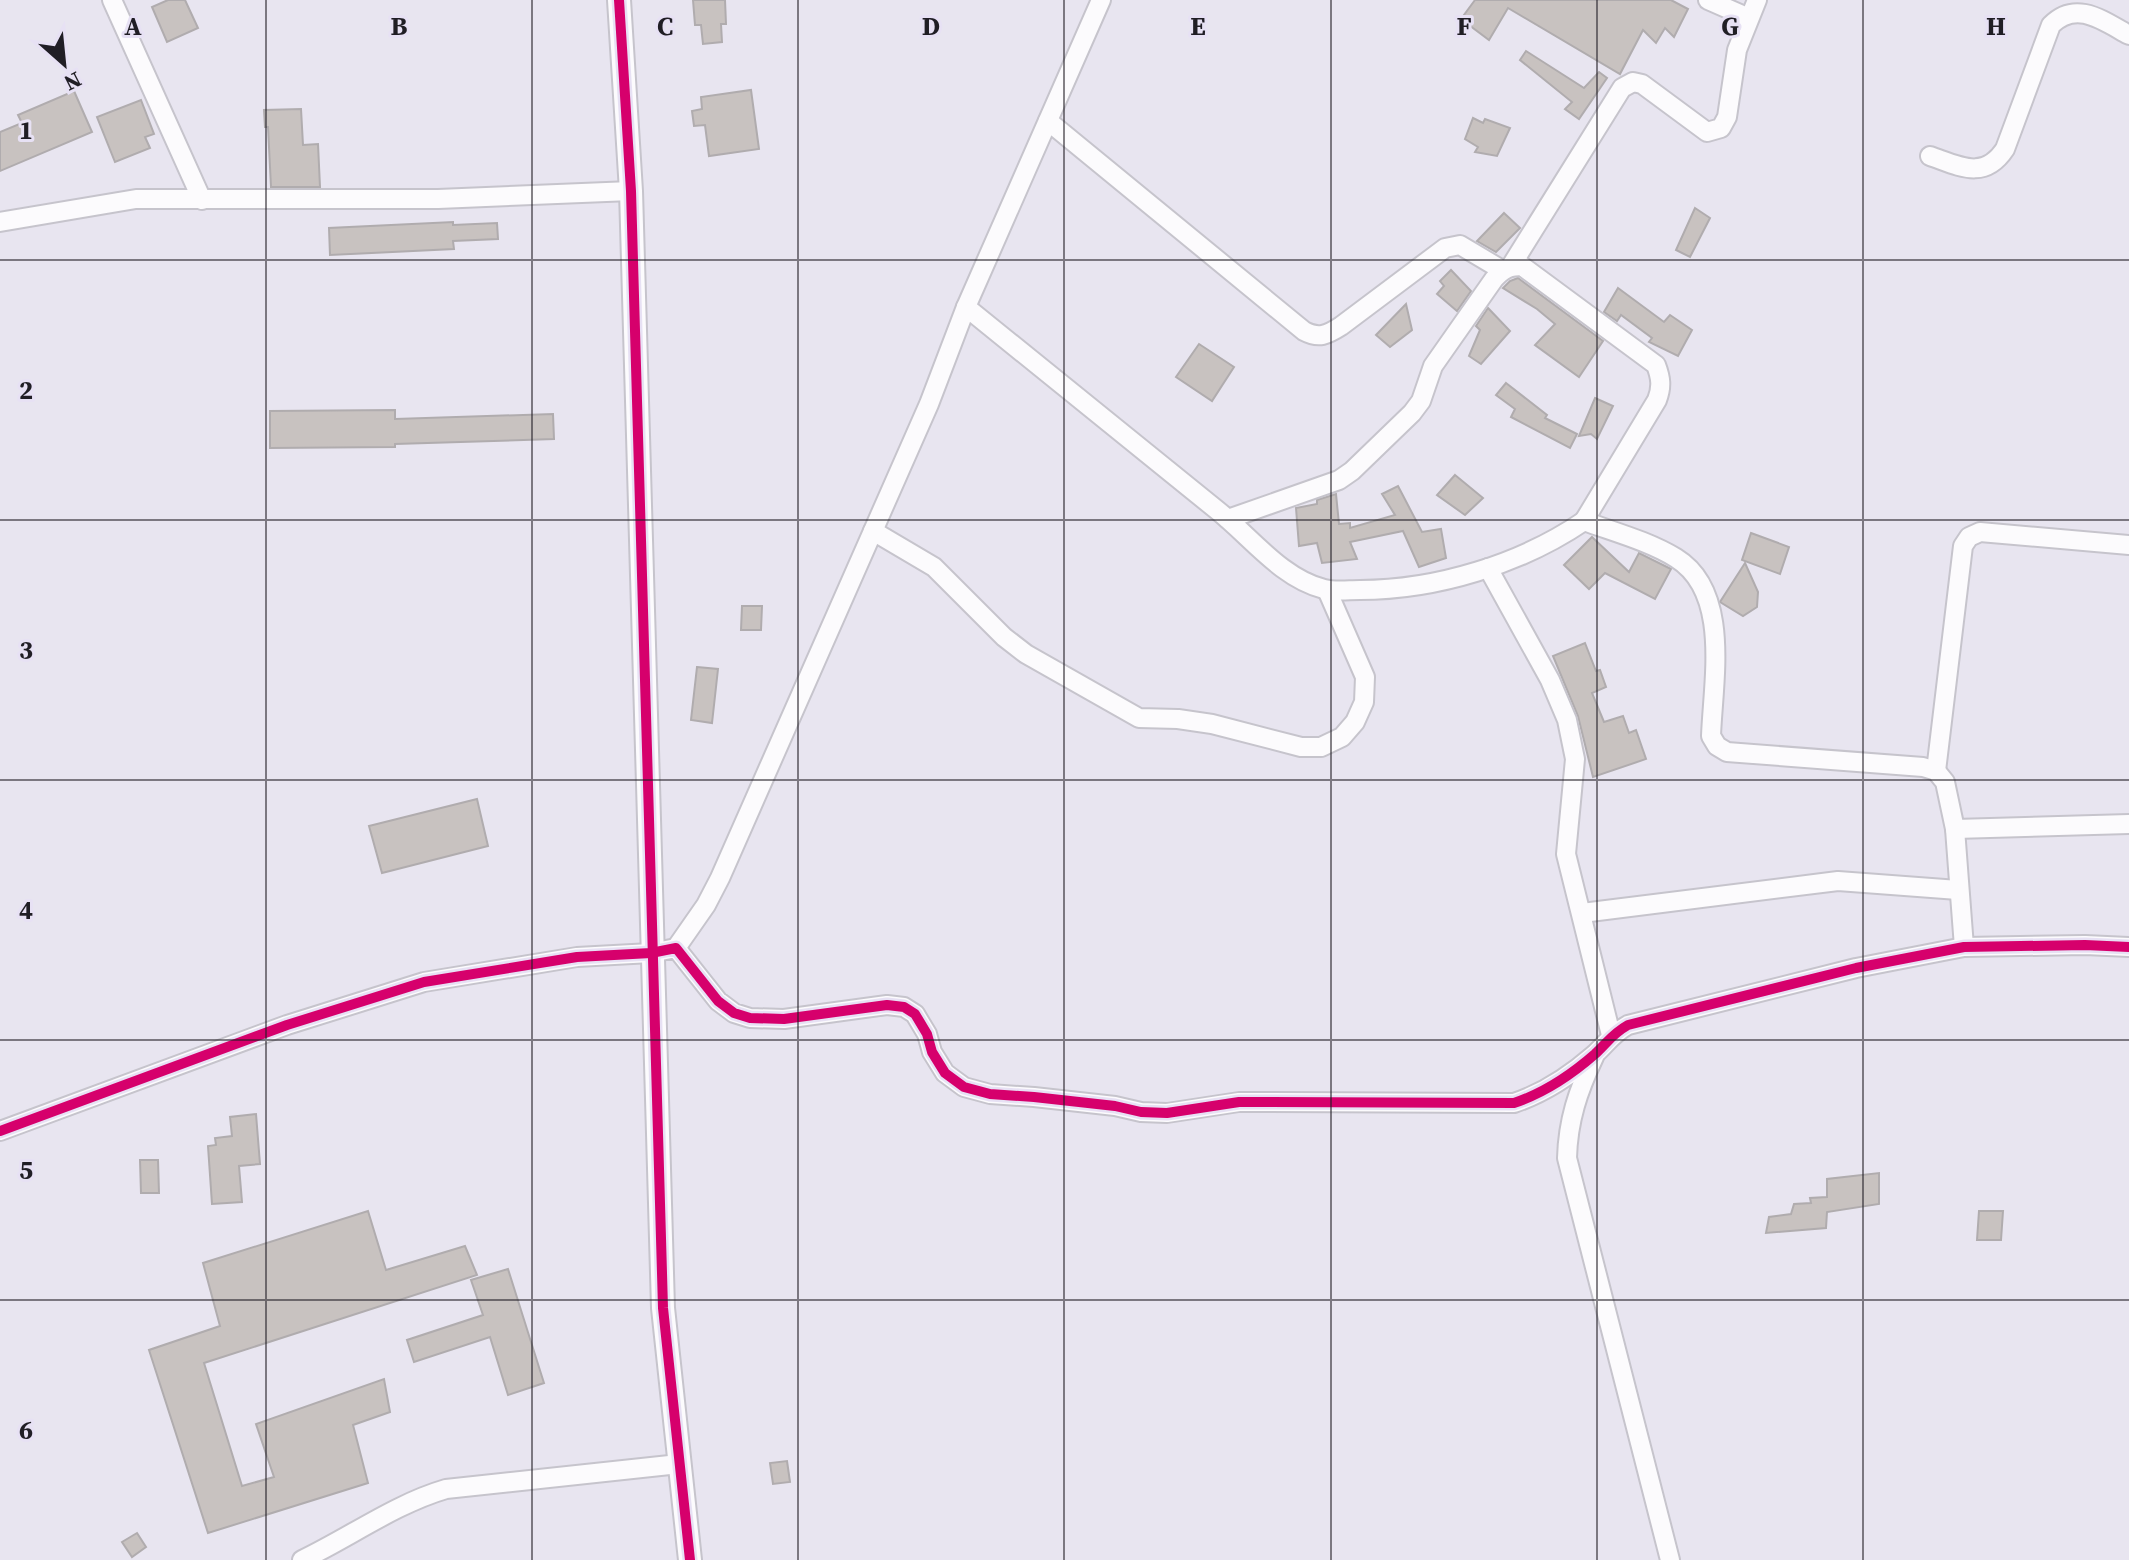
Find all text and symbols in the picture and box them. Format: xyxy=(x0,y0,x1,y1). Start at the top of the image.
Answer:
text: A xyxy=(124,8,142,44)
text: B xyxy=(391,8,408,44)
text: C xyxy=(657,8,673,44)
text: D xyxy=(922,8,940,44)
text: E xyxy=(1190,8,1206,44)
text: F xyxy=(1456,8,1472,44)
text: G xyxy=(1721,8,1739,44)
text: H xyxy=(1986,8,2006,44)
north arrow xyxy=(24,24,104,104)
text: N xyxy=(59,65,87,99)
text: 1 xyxy=(19,112,33,148)
text: 2 xyxy=(19,372,33,408)
text: 3 xyxy=(19,632,33,668)
text: 4 xyxy=(19,892,33,928)
text: 5 xyxy=(19,1152,33,1188)
text: 6 xyxy=(19,1412,33,1448)

